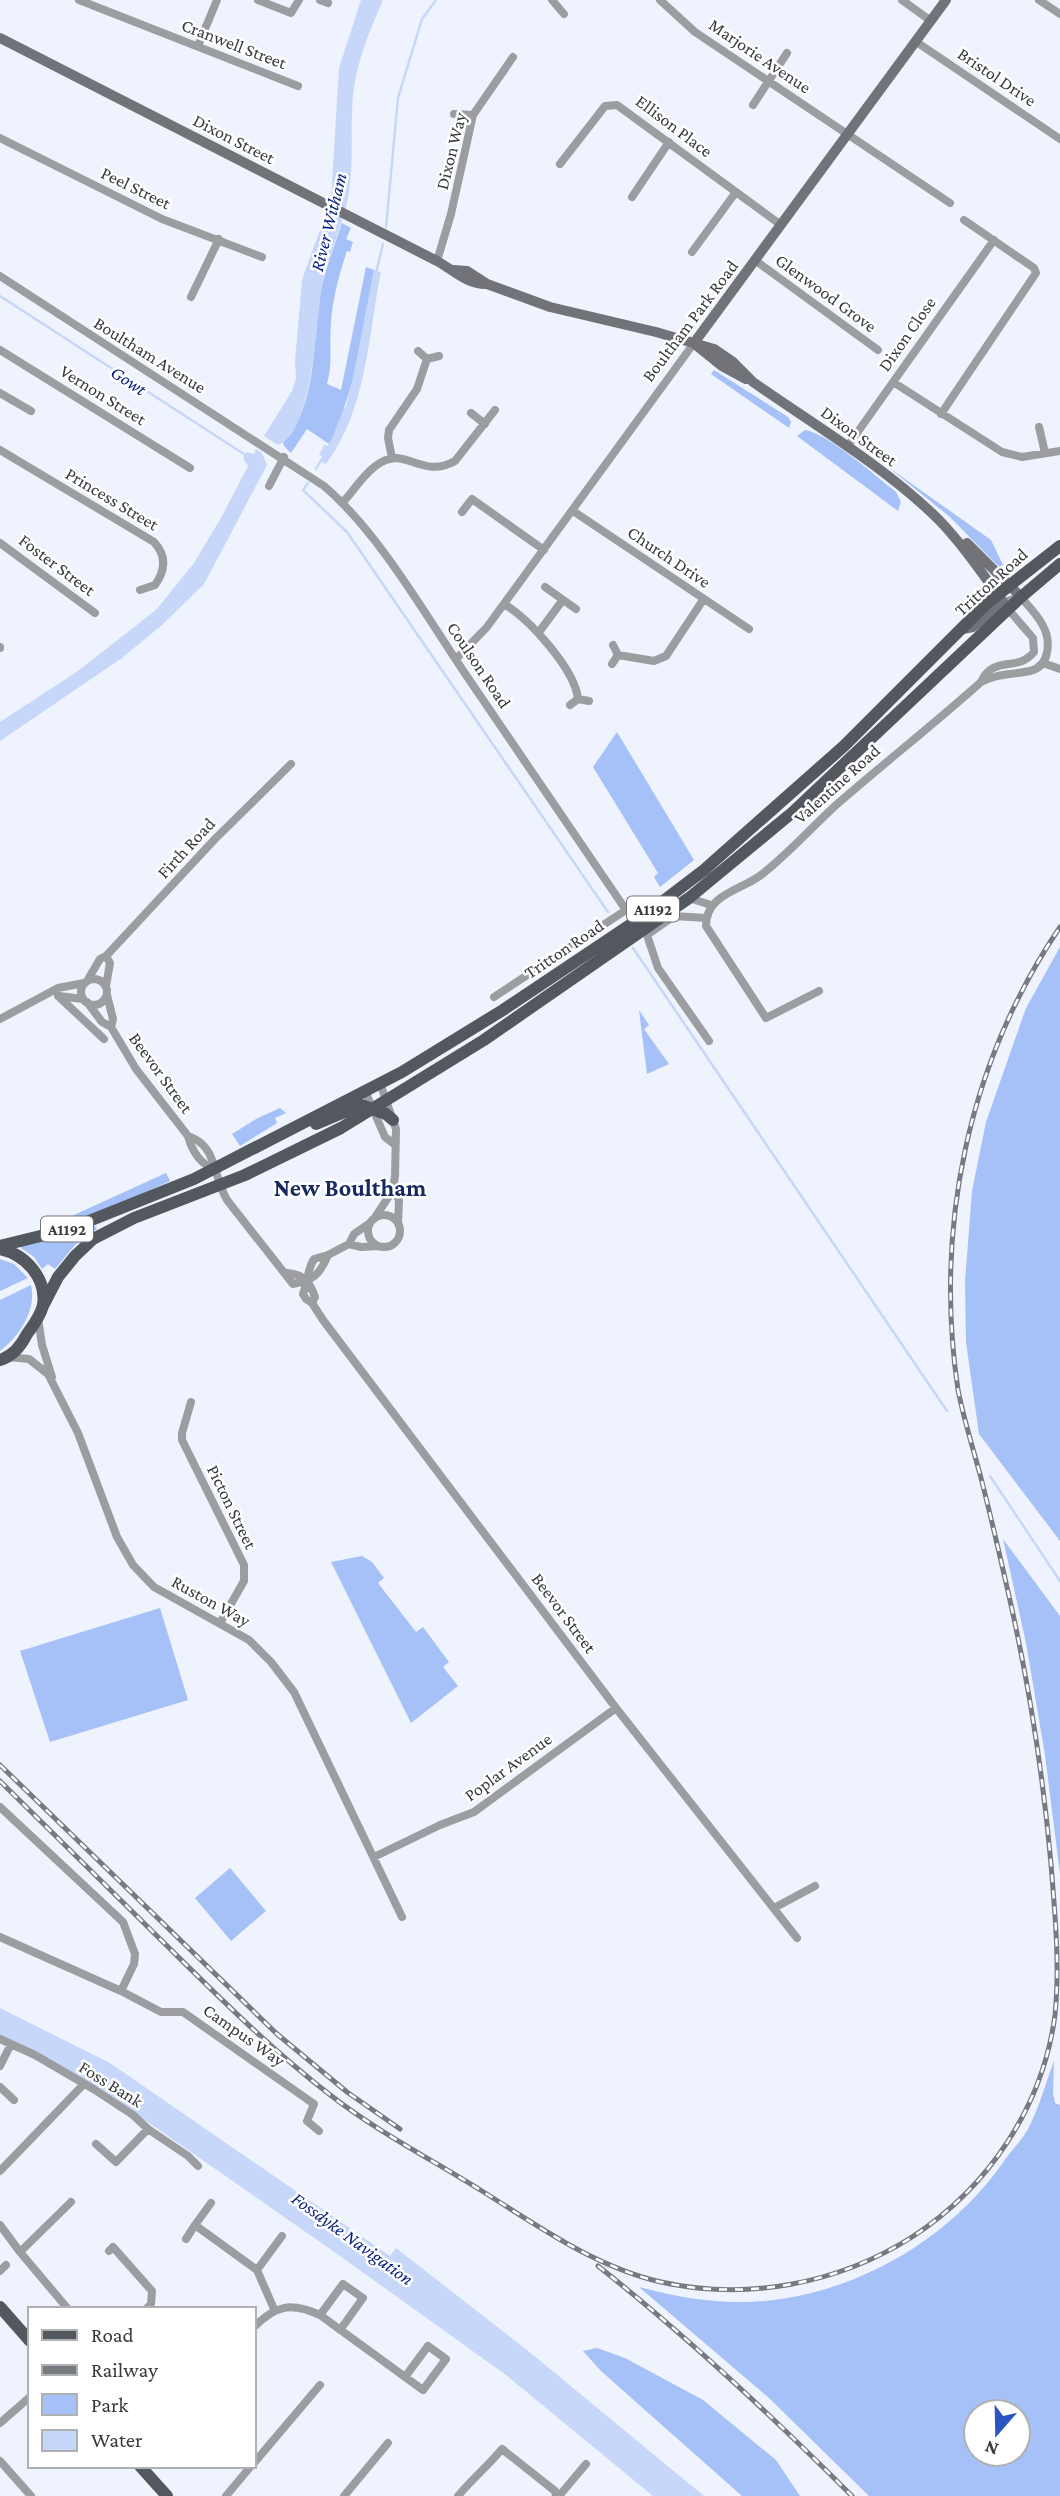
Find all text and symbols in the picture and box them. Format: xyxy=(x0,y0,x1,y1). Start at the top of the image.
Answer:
street label: Cranwell Street xyxy=(179,15,290,74)
street label: Marjorie Avenue xyxy=(705,15,815,98)
street label: Bristol Drive xyxy=(954,44,1040,111)
street label: Ellison Place xyxy=(632,91,716,161)
street label: Dixon Street xyxy=(190,110,279,169)
street label: Dixon Way xyxy=(432,110,470,192)
street label: Peel Street xyxy=(98,163,175,214)
water label: River Witham xyxy=(306,171,351,274)
street label: Glenwood Grove xyxy=(772,250,880,336)
street label: Boultham Park Road xyxy=(638,256,742,386)
street label: Dixon Close xyxy=(874,293,940,375)
street label: Boultham Avenue xyxy=(90,313,210,397)
street label: Vernon Street xyxy=(56,361,151,430)
water label: Gowt xyxy=(107,361,151,400)
street label: Dixon Street xyxy=(817,402,902,471)
street label: Princess Street xyxy=(62,463,163,535)
street label: Church Drive xyxy=(624,522,714,592)
street label: Foster Street xyxy=(15,530,100,601)
street label: Tritton Road xyxy=(950,544,1032,620)
street label: Coulson Road xyxy=(443,618,515,712)
street label: Valentine Road xyxy=(790,740,884,828)
street label: Firth Road xyxy=(153,813,219,882)
road number: A1192 xyxy=(627,897,679,922)
street label: Tritton Road xyxy=(521,915,608,983)
street label: Beevor Street xyxy=(125,1029,198,1118)
district label: New Boultham xyxy=(274,1174,427,1201)
road number: A1192 xyxy=(41,1217,93,1242)
street label: Picton Street xyxy=(203,1462,261,1553)
street label: Beevor Street xyxy=(528,1569,601,1658)
street label: Ruston Way xyxy=(168,1571,254,1631)
street label: Poplar Avenue xyxy=(460,1729,556,1805)
street label: Campus Way xyxy=(199,2000,289,2071)
street label: Foss Bank xyxy=(75,2057,147,2112)
water label: Fossdyke Navigation xyxy=(288,2187,417,2289)
legend xyxy=(28,2307,256,2468)
text: Road xyxy=(91,2323,134,2347)
text: Railway xyxy=(91,2358,158,2382)
text: Park xyxy=(91,2393,128,2417)
north arrow xyxy=(962,2398,1032,2468)
text: Water xyxy=(91,2428,143,2452)
text: N xyxy=(982,2436,1001,2461)

